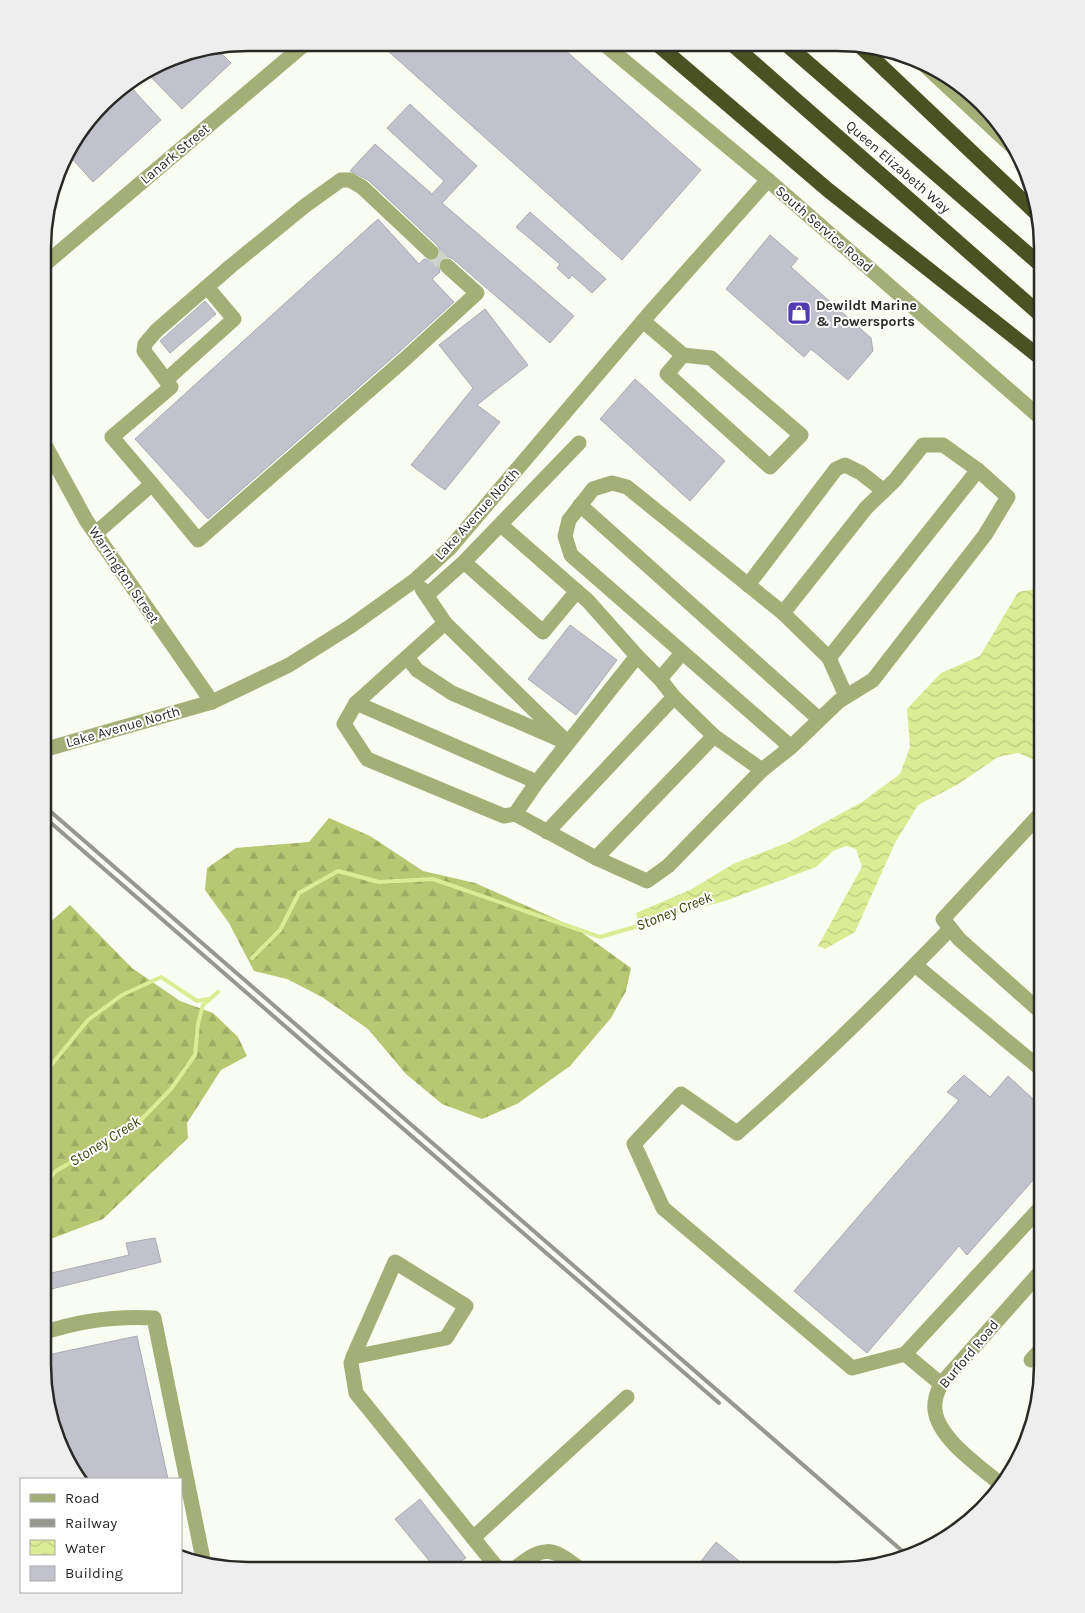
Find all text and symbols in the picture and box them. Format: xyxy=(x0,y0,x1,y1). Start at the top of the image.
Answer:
street label: Queen Elizabeth Way xyxy=(842,117,954,217)
street label: Lanark Street xyxy=(137,120,213,188)
street label: South Service Road xyxy=(772,182,876,276)
place label: Dewildt Marine & Powersports xyxy=(816,297,917,330)
shop icon: Dewildt Marine & Powersports xyxy=(786,300,812,326)
street label: Lake Avenue North xyxy=(431,464,523,564)
street label: Warrington Street xyxy=(85,523,163,627)
street label: Lake Avenue North xyxy=(64,703,182,751)
water label: Stoney Creek xyxy=(633,887,715,934)
water label: Stoney Creek xyxy=(66,1112,144,1170)
street label: Burford Road xyxy=(936,1317,1002,1391)
legend xyxy=(20,1478,182,1593)
text: Road xyxy=(65,1489,100,1507)
text: Railway xyxy=(65,1514,117,1532)
text: Water xyxy=(65,1539,106,1557)
text: Building xyxy=(65,1564,123,1582)

